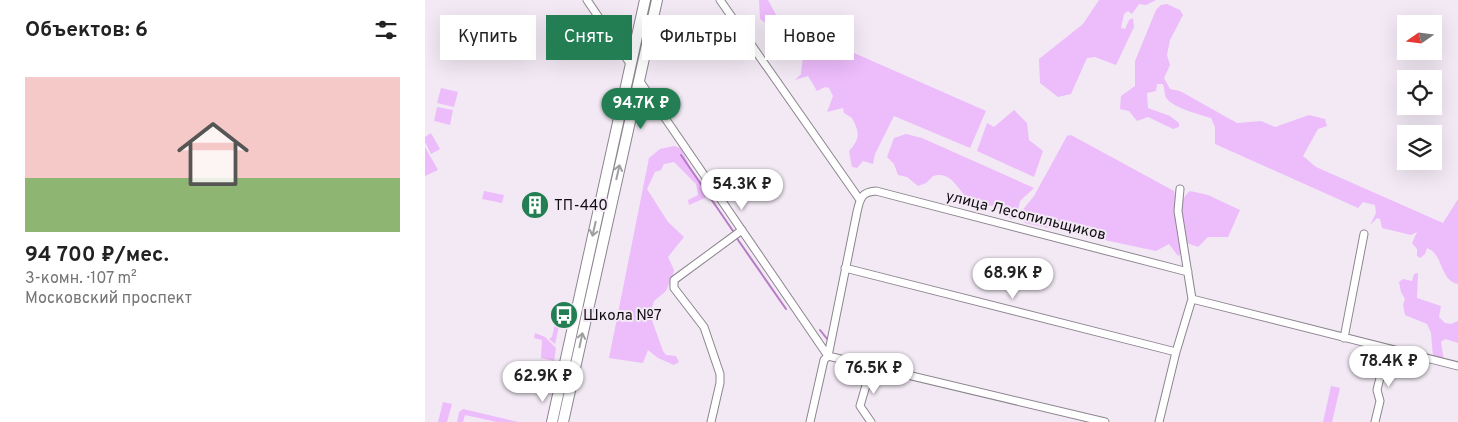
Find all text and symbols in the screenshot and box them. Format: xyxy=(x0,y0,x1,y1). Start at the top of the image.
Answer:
chip: Купить xyxy=(440,15,536,60)
chip: Снять xyxy=(546,15,632,60)
chip: Фильтры xyxy=(642,15,755,60)
chip: Новое xyxy=(765,15,854,60)
north arrow xyxy=(1397,15,1443,60)
map controls xyxy=(1397,15,1442,170)
icon: filters xyxy=(372,16,400,44)
text: Объектов: 6 xyxy=(25,17,148,44)
button: locate xyxy=(1397,70,1442,115)
pin: 94.7K ₽ xyxy=(595,88,687,130)
text: 94.7K ₽ xyxy=(613,94,670,114)
icon: home xyxy=(168,109,258,199)
button: layers xyxy=(1397,125,1442,170)
one-way arrow xyxy=(614,165,624,181)
pin: 54.3K ₽ xyxy=(696,168,788,211)
text: 54.3K ₽ xyxy=(712,175,772,195)
street label: улица Лесопильщиков xyxy=(944,187,1108,246)
building icon: ТП-440 xyxy=(520,190,550,220)
place label: ТП-440 xyxy=(554,197,608,216)
one-way arrow xyxy=(589,221,598,237)
text: 94 700 ₽/мес. xyxy=(25,242,169,269)
pin: 68.9K ₽ xyxy=(967,258,1059,300)
text: 68.9K ₽ xyxy=(983,264,1043,284)
text: 3-комн. · 107 m² xyxy=(25,269,137,289)
text: Московский проспект xyxy=(25,289,192,309)
bus stop icon: Школа №7 xyxy=(549,300,579,330)
place label: Школа №7 xyxy=(583,307,662,326)
one-way arrow xyxy=(577,333,586,349)
pin: 78.4K ₽ xyxy=(1343,346,1435,388)
pin: 76.5K ₽ xyxy=(828,352,920,395)
text: 78.4K ₽ xyxy=(1360,352,1418,372)
text: 76.5K ₽ xyxy=(845,359,903,379)
pin: 62.9K ₽ xyxy=(497,360,589,403)
text: 62.9K ₽ xyxy=(513,367,573,387)

